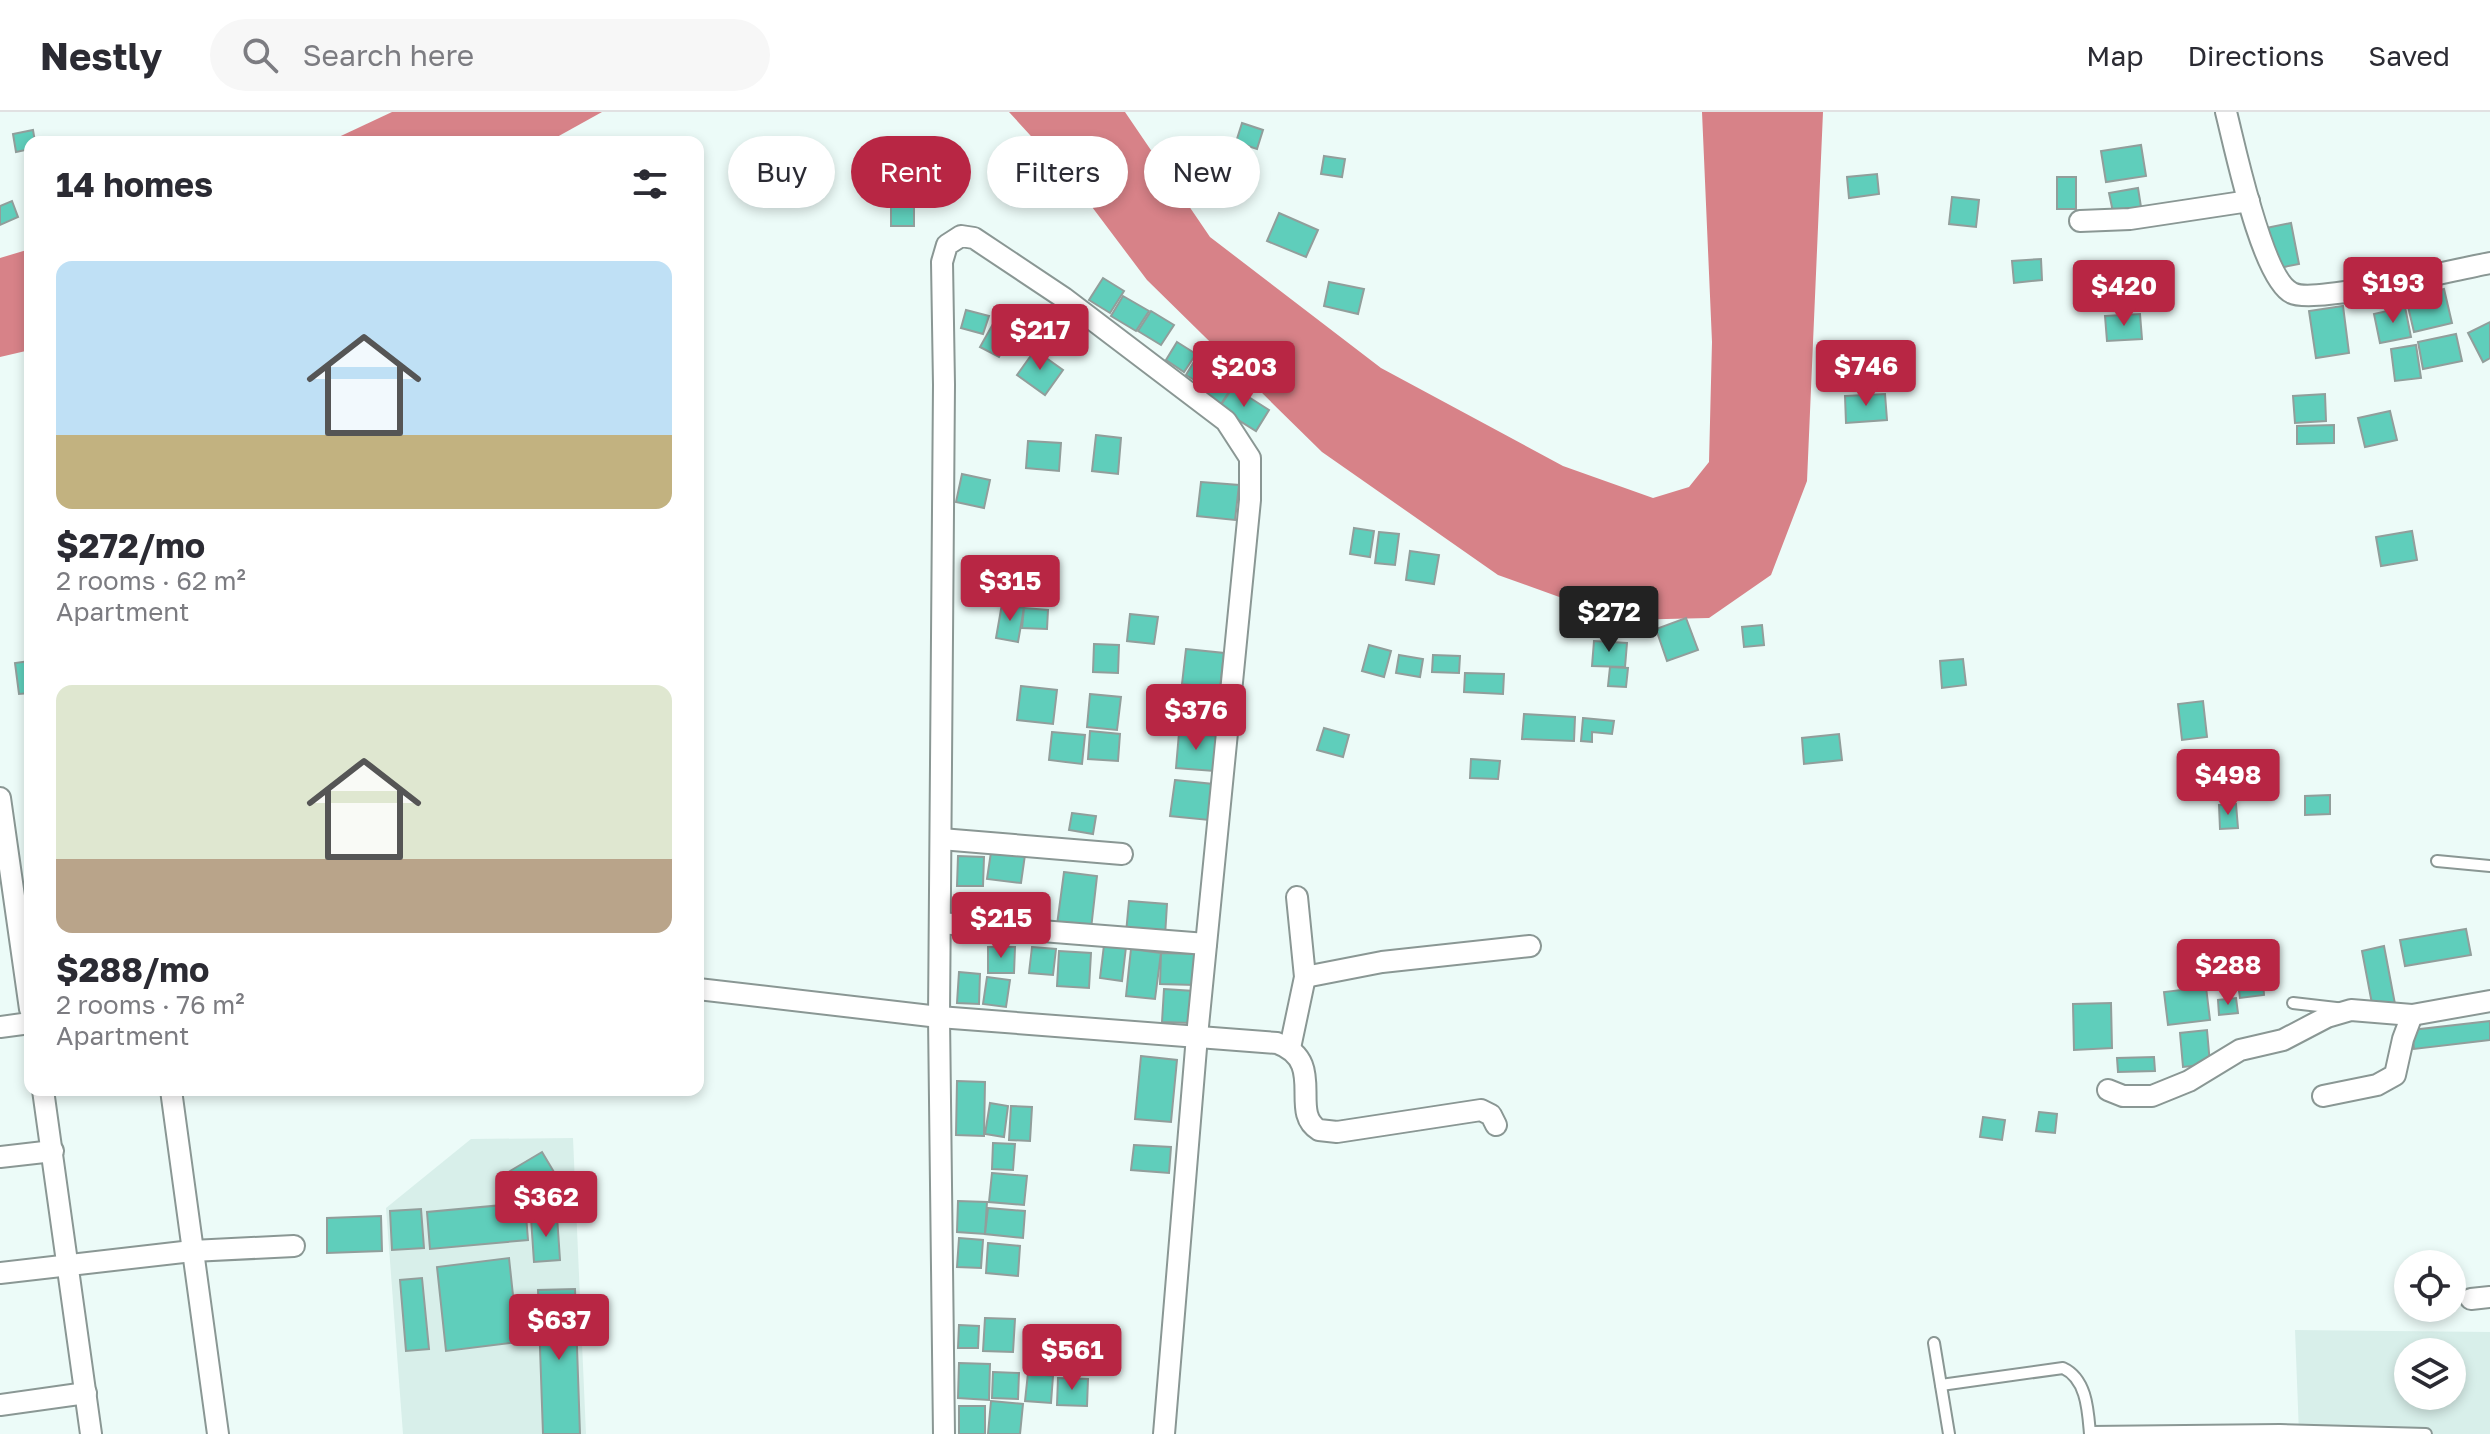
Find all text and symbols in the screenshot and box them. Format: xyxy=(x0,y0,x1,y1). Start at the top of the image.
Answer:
search box xyxy=(210,19,770,91)
text: Nestly xyxy=(40,33,162,78)
icon: search xyxy=(238,33,282,77)
text: Search here xyxy=(302,37,474,73)
text: Map xyxy=(2086,39,2143,72)
text: Directions xyxy=(2187,39,2324,72)
text: Saved xyxy=(2368,39,2450,72)
chip: Buy xyxy=(728,136,835,208)
chip: Rent xyxy=(851,136,971,208)
chip: Filters xyxy=(987,136,1128,208)
chip: New xyxy=(1144,136,1260,208)
icon: filters xyxy=(628,162,672,206)
text: 14 homes xyxy=(56,164,213,204)
pin: $193 xyxy=(2346,257,2440,325)
pin: $420 xyxy=(2077,260,2171,328)
text: $193 xyxy=(2361,267,2425,298)
text: $420 xyxy=(2091,270,2157,301)
pin: $217 xyxy=(993,304,1087,372)
icon: home xyxy=(292,313,436,457)
text: $217 xyxy=(1010,314,1070,345)
pin: $746 xyxy=(1819,340,1913,408)
pin: $203 xyxy=(1197,341,1291,409)
text: $746 xyxy=(1834,350,1898,381)
text: $203 xyxy=(1211,351,1277,382)
text: $272/mo xyxy=(56,525,205,565)
pin: $315 xyxy=(963,555,1057,623)
text: 2 rooms · 62 m² xyxy=(56,565,246,596)
text: $315 xyxy=(979,565,1041,596)
pin: $272 xyxy=(1562,586,1656,654)
text: Apartment xyxy=(56,596,189,627)
text: $272 xyxy=(1577,596,1641,627)
pin: $376 xyxy=(1149,684,1243,752)
text: $376 xyxy=(1164,694,1228,725)
icon: home xyxy=(292,737,436,881)
pin: $498 xyxy=(2181,749,2275,817)
text: $498 xyxy=(2195,759,2261,790)
pin: $215 xyxy=(954,892,1048,960)
text: $215 xyxy=(970,902,1032,933)
pin: $288 xyxy=(2181,939,2275,1007)
text: $288/mo xyxy=(56,949,210,989)
text: $288 xyxy=(2195,949,2261,980)
text: 2 rooms · 76 m² xyxy=(56,989,245,1020)
text: Apartment xyxy=(56,1020,189,1051)
pin: $362 xyxy=(499,1171,593,1239)
text: $362 xyxy=(513,1181,579,1212)
map controls xyxy=(2394,1250,2466,1410)
button: locate xyxy=(2394,1250,2466,1322)
pin: $637 xyxy=(512,1294,606,1362)
text: $637 xyxy=(527,1304,591,1335)
pin: $561 xyxy=(1025,1324,1119,1392)
text: $561 xyxy=(1040,1334,1104,1365)
button: layers xyxy=(2394,1338,2466,1410)

